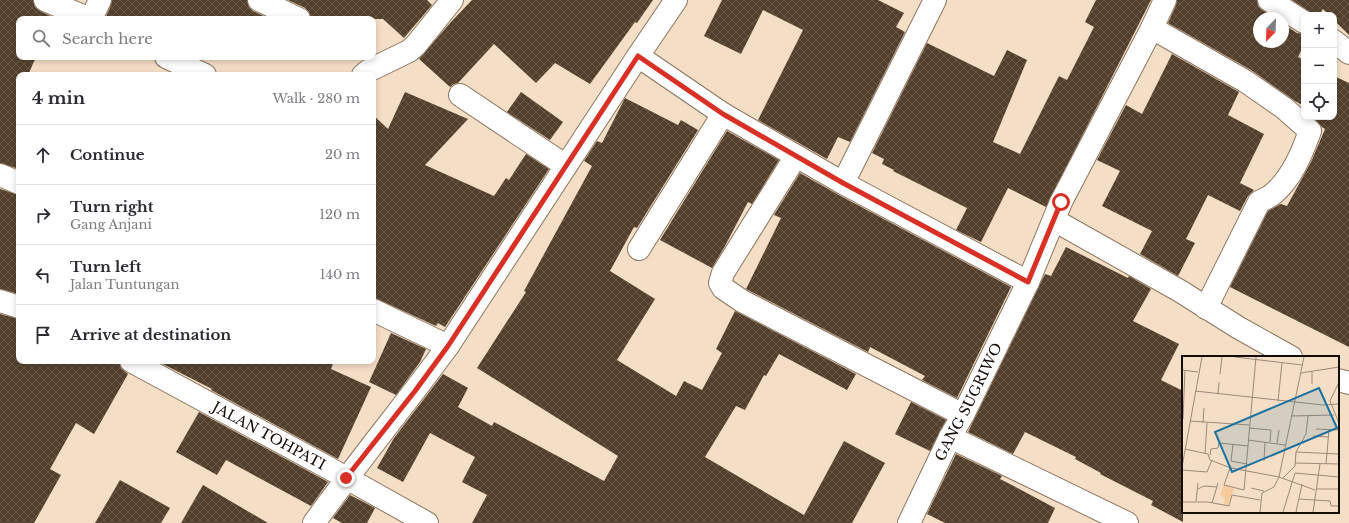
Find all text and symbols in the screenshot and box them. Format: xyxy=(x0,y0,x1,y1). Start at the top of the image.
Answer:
north arrow xyxy=(1253,12,1289,48)
map controls xyxy=(1301,12,1337,120)
button: + xyxy=(1301,12,1337,48)
search box xyxy=(16,16,376,60)
icon: search xyxy=(30,27,52,49)
text: Search here xyxy=(62,29,153,48)
button: − xyxy=(1301,48,1337,84)
button: locate xyxy=(1301,84,1337,120)
text: 4 min xyxy=(32,88,85,109)
text: Walk · 280 m xyxy=(273,90,360,107)
icon: ahead xyxy=(32,144,54,166)
text: Continue xyxy=(70,145,145,164)
text: 20 m xyxy=(325,146,360,163)
route start xyxy=(1052,193,1070,211)
text: Turn right xyxy=(70,197,153,216)
icon: right xyxy=(32,204,54,226)
text: 120 m xyxy=(319,206,360,223)
text: Gang Anjani xyxy=(70,216,152,233)
text: Turn left xyxy=(70,257,141,276)
icon: left xyxy=(32,264,54,286)
text: 140 m xyxy=(320,266,360,283)
text: Jalan Tuntungan xyxy=(70,276,180,293)
icon: arrive xyxy=(32,324,54,346)
text: Arrive at destination xyxy=(70,325,231,344)
street label: GANG SUGRIWO xyxy=(931,340,1006,464)
inset map xyxy=(1182,356,1339,513)
street label: JALAN TOHPATI xyxy=(208,397,329,474)
route end xyxy=(337,469,355,487)

